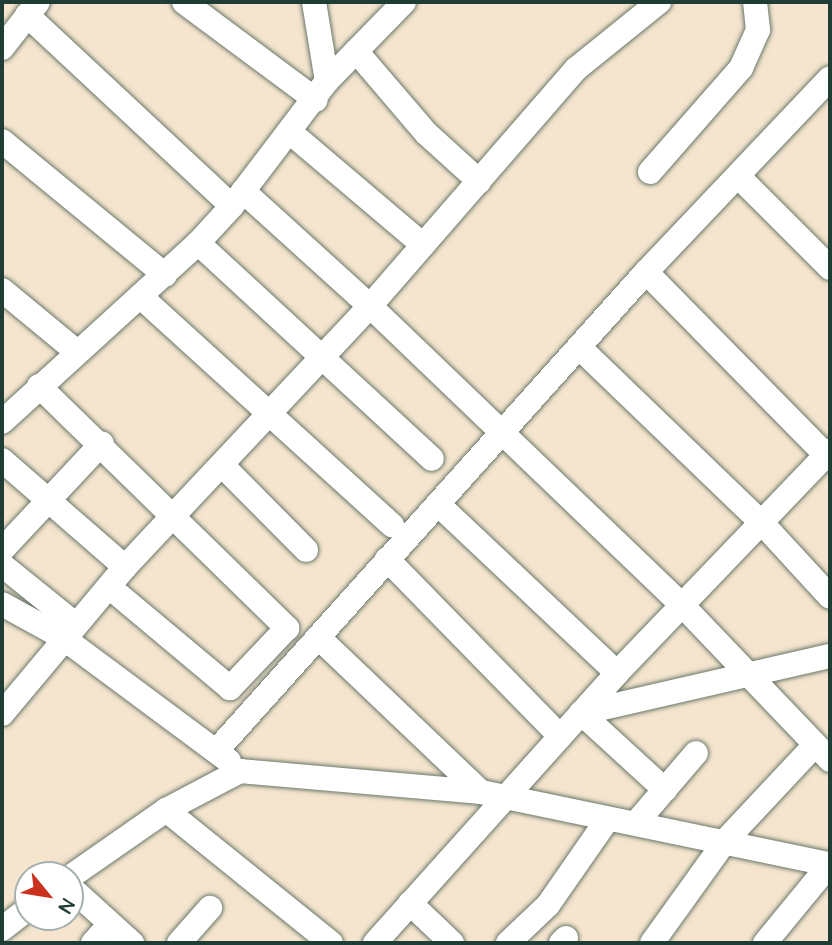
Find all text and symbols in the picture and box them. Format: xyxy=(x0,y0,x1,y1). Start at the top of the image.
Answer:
north arrow xyxy=(14,861,84,931)
text: N xyxy=(51,894,81,918)

